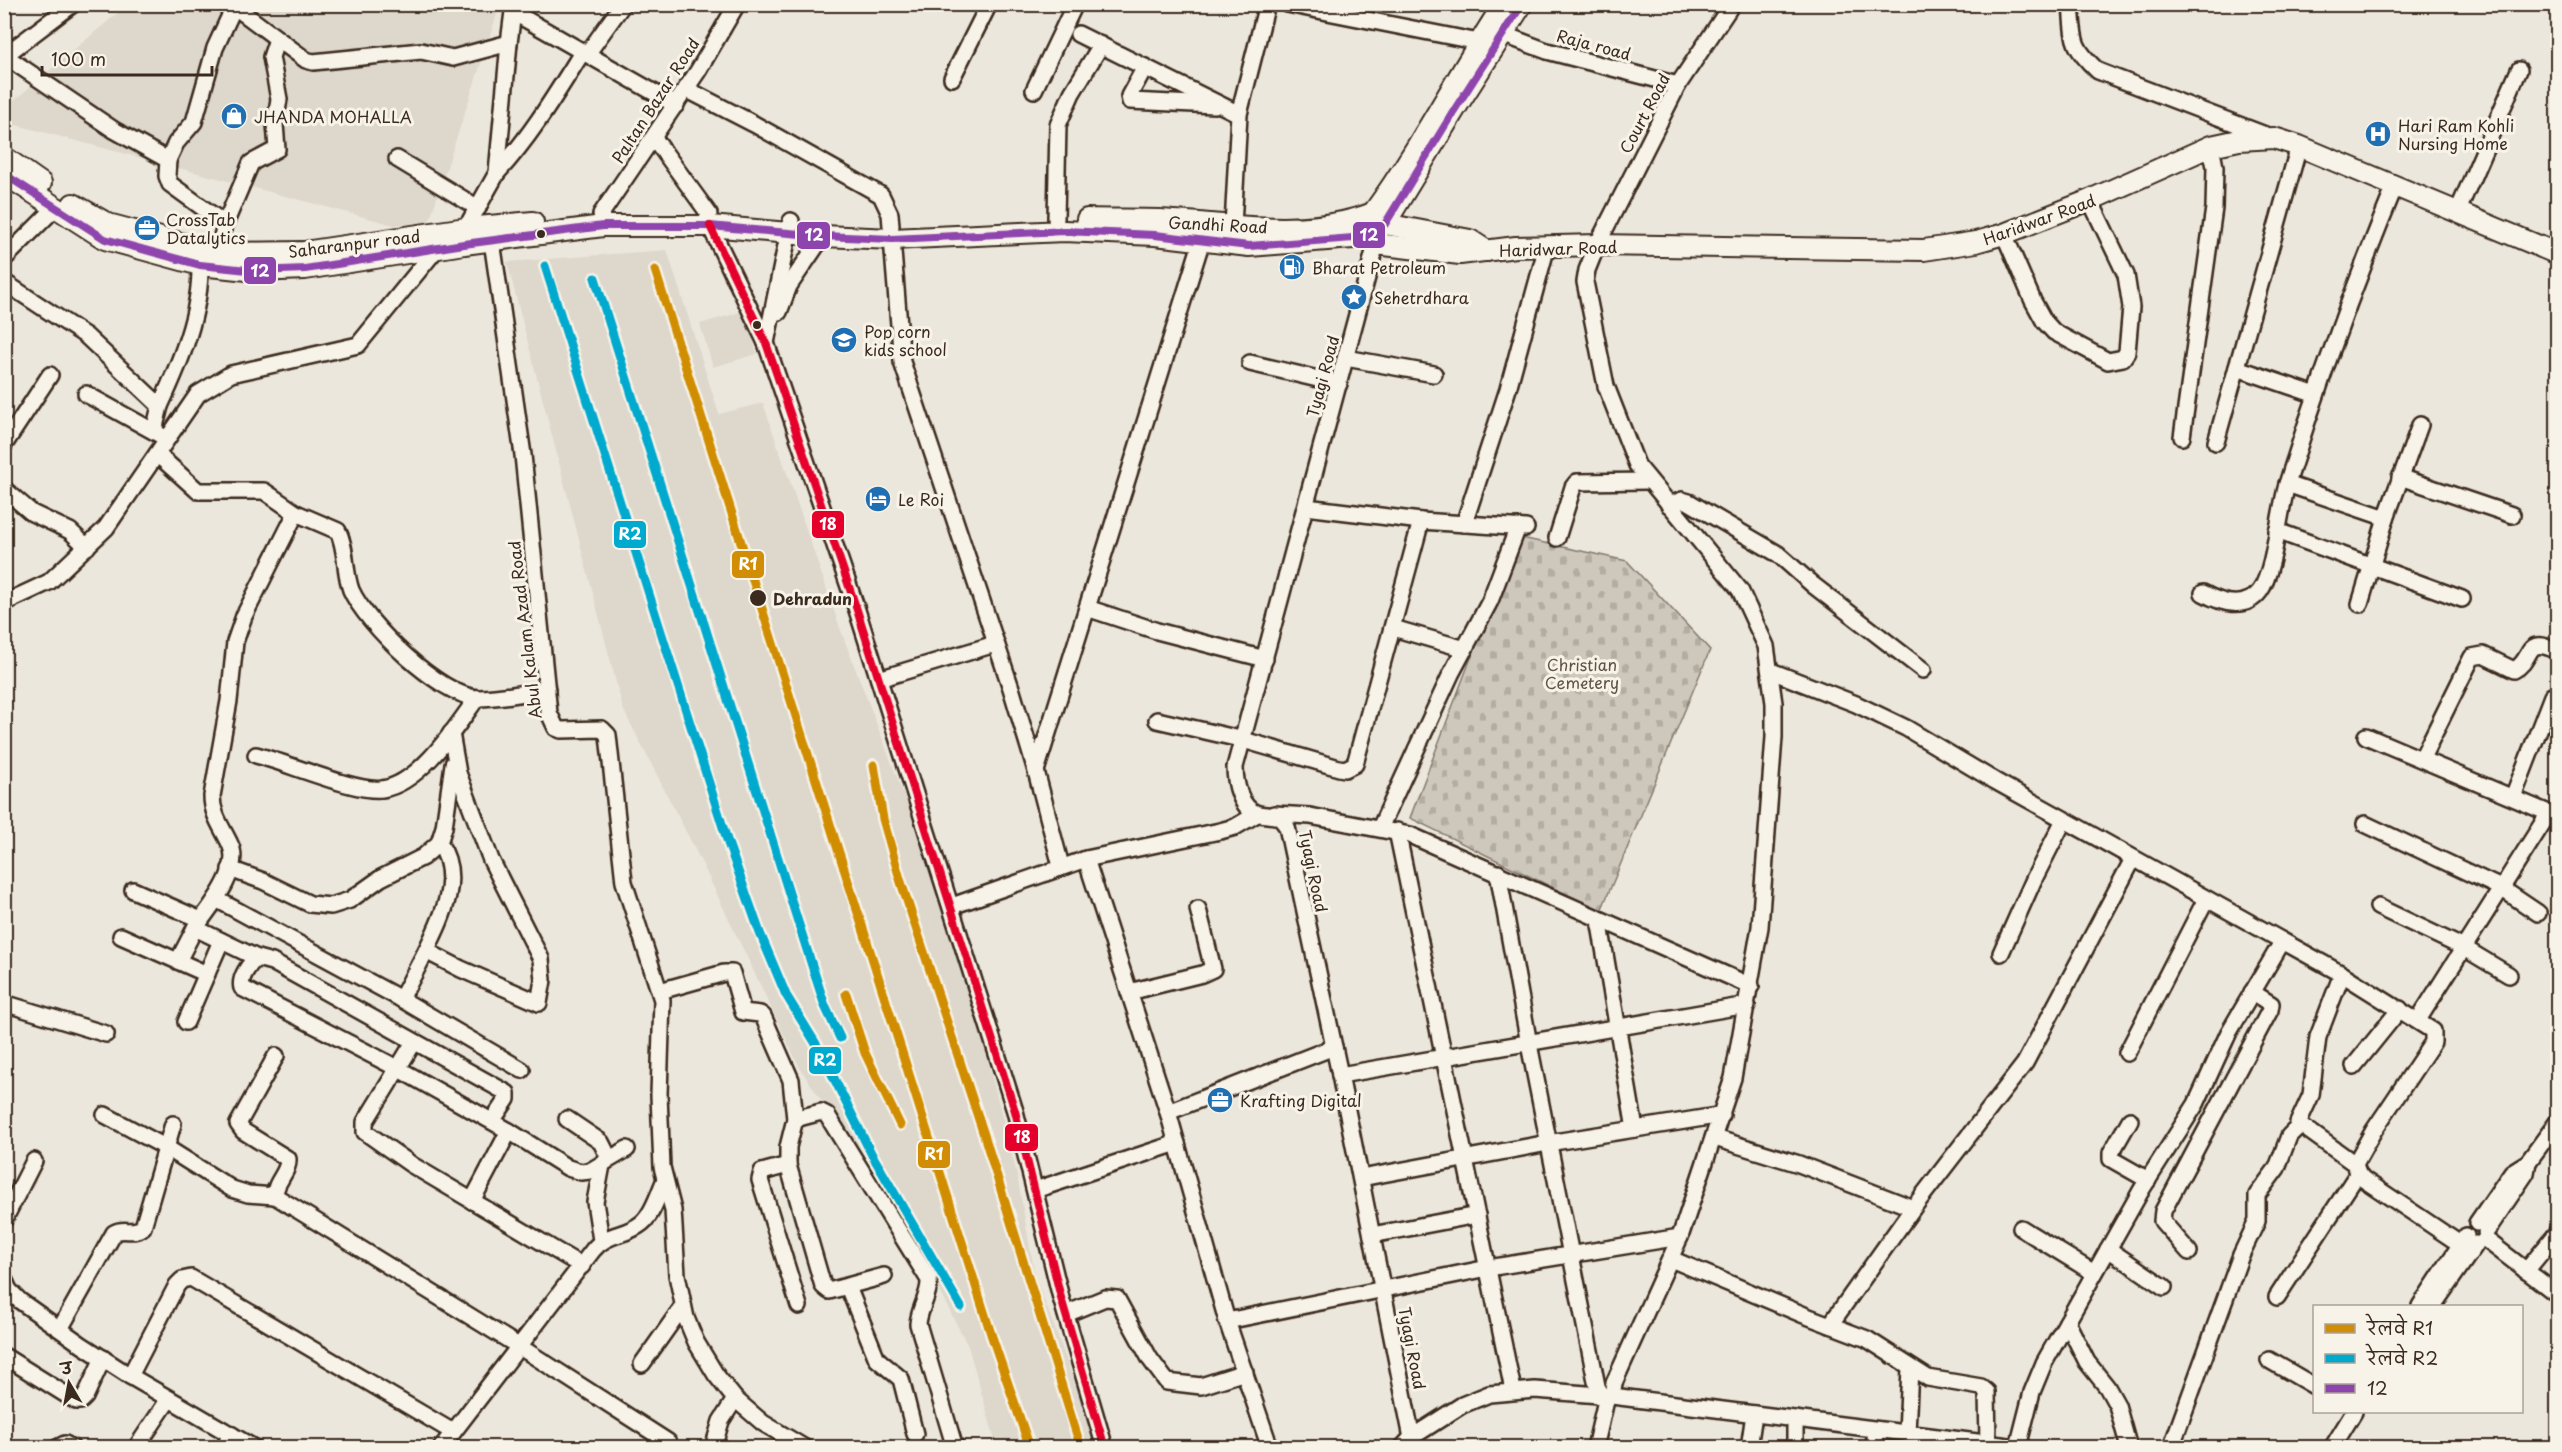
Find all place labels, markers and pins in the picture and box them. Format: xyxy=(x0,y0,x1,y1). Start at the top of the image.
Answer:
shop icon: JHANDA MOHALLA xyxy=(219,101,249,131)
place label: JHANDA MOHALLA xyxy=(254,104,412,128)
place label: Hari Ram Kohli Nursing Home xyxy=(2398,113,2514,155)
hospital icon: Hari Ram Kohli Nursing Home xyxy=(2363,119,2393,149)
place label: CrossTab Datalytics xyxy=(166,207,246,249)
office icon: CrossTab Datalytics xyxy=(132,213,162,243)
unlabelled marker xyxy=(535,228,547,240)
fuel station icon: Bharat Petroleum xyxy=(1277,252,1307,282)
place label: Bharat Petroleum xyxy=(1312,255,1446,279)
place icon: Sehetrdhara xyxy=(1339,282,1369,312)
place label: Sehetrdhara xyxy=(1374,285,1469,309)
unlabelled marker xyxy=(751,319,763,331)
place label: Pop corn kids school xyxy=(864,319,947,361)
school or university icon: Pop corn kids school xyxy=(829,325,859,355)
hotel icon: Le Roi xyxy=(863,484,893,514)
place label: Le Roi xyxy=(898,487,944,511)
place label: Dehradun xyxy=(773,586,852,610)
marker: Dehradun xyxy=(748,588,768,608)
office icon: Krafting Digital xyxy=(1205,1085,1235,1115)
place label: Krafting Digital xyxy=(1240,1088,1362,1112)

